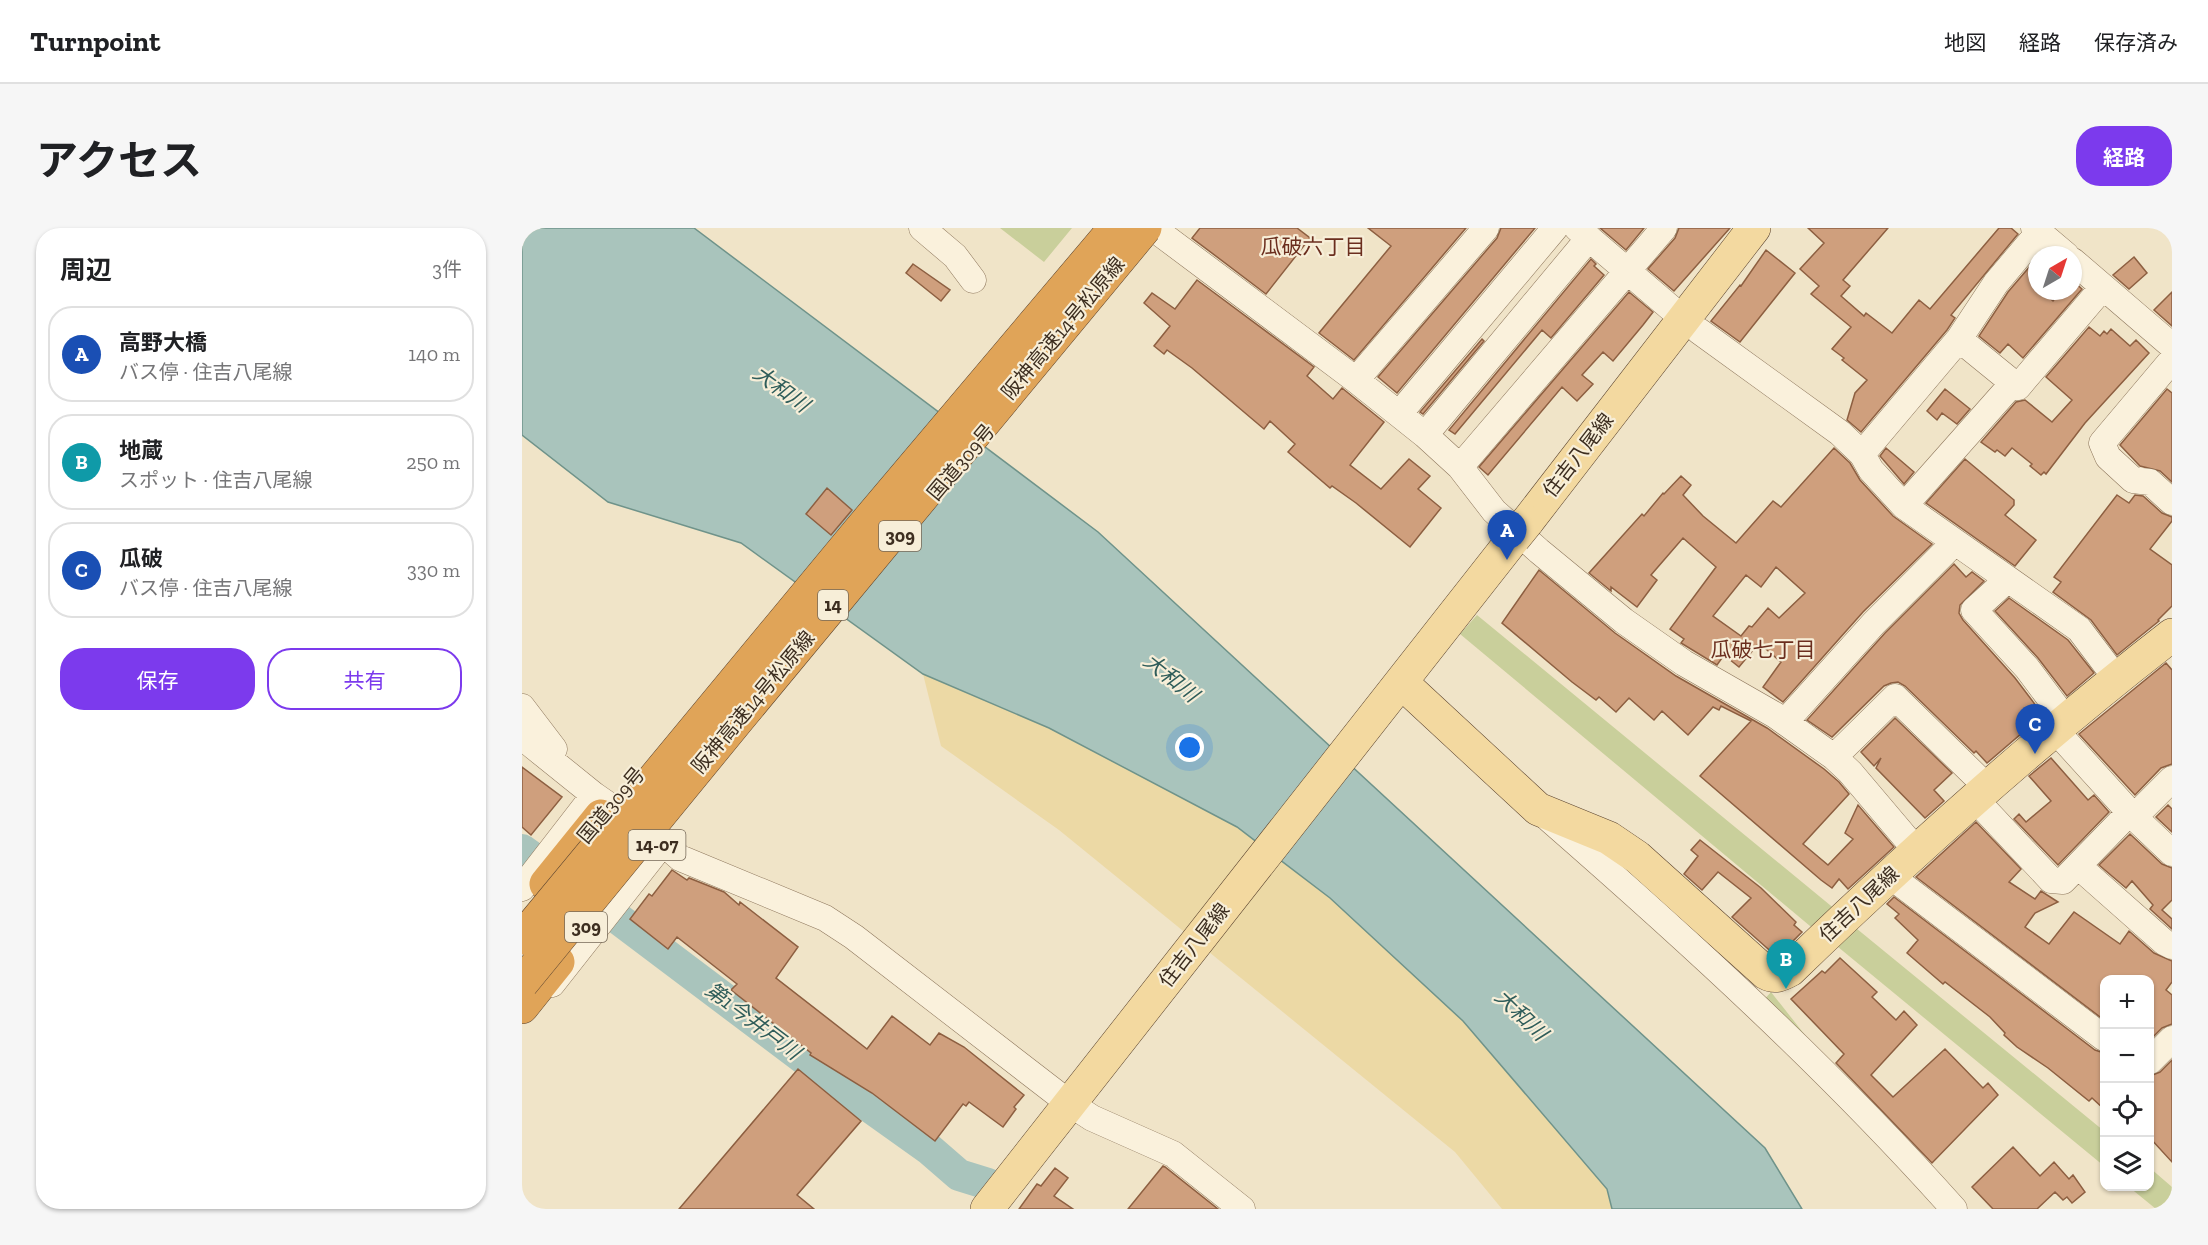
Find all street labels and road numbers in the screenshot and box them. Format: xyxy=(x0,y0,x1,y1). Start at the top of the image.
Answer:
street label: 阪神高速14号松原線 xyxy=(996,252,1130,404)
street label: 住吉八尾線 xyxy=(1538,408,1618,502)
street label: 国道309号 xyxy=(922,419,1000,505)
road number: 309 xyxy=(879,521,921,551)
road number: 14 xyxy=(818,590,848,620)
street label: 阪神高速14号松原線 xyxy=(686,626,820,778)
street label: 国道309号 xyxy=(572,762,650,848)
road number: 14-07 xyxy=(628,830,686,860)
street label: 住吉八尾線 xyxy=(1814,861,1904,947)
street label: 住吉八尾線 xyxy=(1154,898,1234,992)
road number: 309 xyxy=(565,912,607,942)

